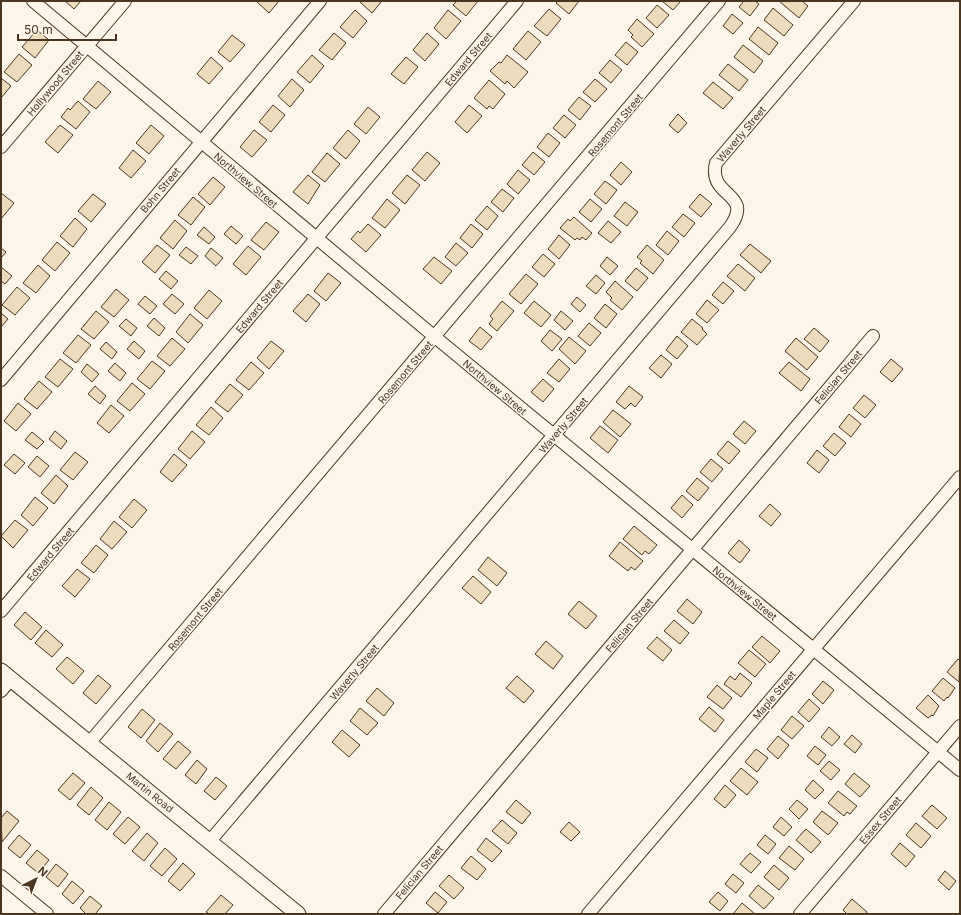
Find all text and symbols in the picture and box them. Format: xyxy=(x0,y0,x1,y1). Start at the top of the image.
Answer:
scale bar xyxy=(18,16,116,42)
text: 50 m xyxy=(24,22,53,37)
street label: Edward Street xyxy=(442,29,494,88)
street label: Hollywood Street xyxy=(24,48,86,118)
street label: Rosemont Street xyxy=(585,91,645,159)
street label: Waverly Street xyxy=(714,103,768,164)
street label: Northview Street xyxy=(212,150,281,211)
street label: Bohn Street xyxy=(138,164,183,215)
street label: Edward Street xyxy=(233,276,285,335)
street label: Rosemont Street xyxy=(375,338,435,406)
street label: Felician Street xyxy=(812,347,865,406)
street label: Northview Street xyxy=(461,357,530,418)
street label: Waverly Street xyxy=(536,394,590,455)
street label: Edward Street xyxy=(24,524,76,583)
street label: Northview Street xyxy=(710,563,780,623)
street label: Rosemont Street xyxy=(165,585,225,653)
street label: Felician Street xyxy=(603,595,656,654)
street label: Waverly Street xyxy=(327,641,381,702)
street label: Maple Street xyxy=(750,668,798,722)
street label: Martin Road xyxy=(124,769,176,815)
street label: Essex Street xyxy=(857,793,904,846)
street label: Felician Street xyxy=(393,842,446,901)
north arrow xyxy=(16,859,56,899)
text: N xyxy=(35,864,50,880)

